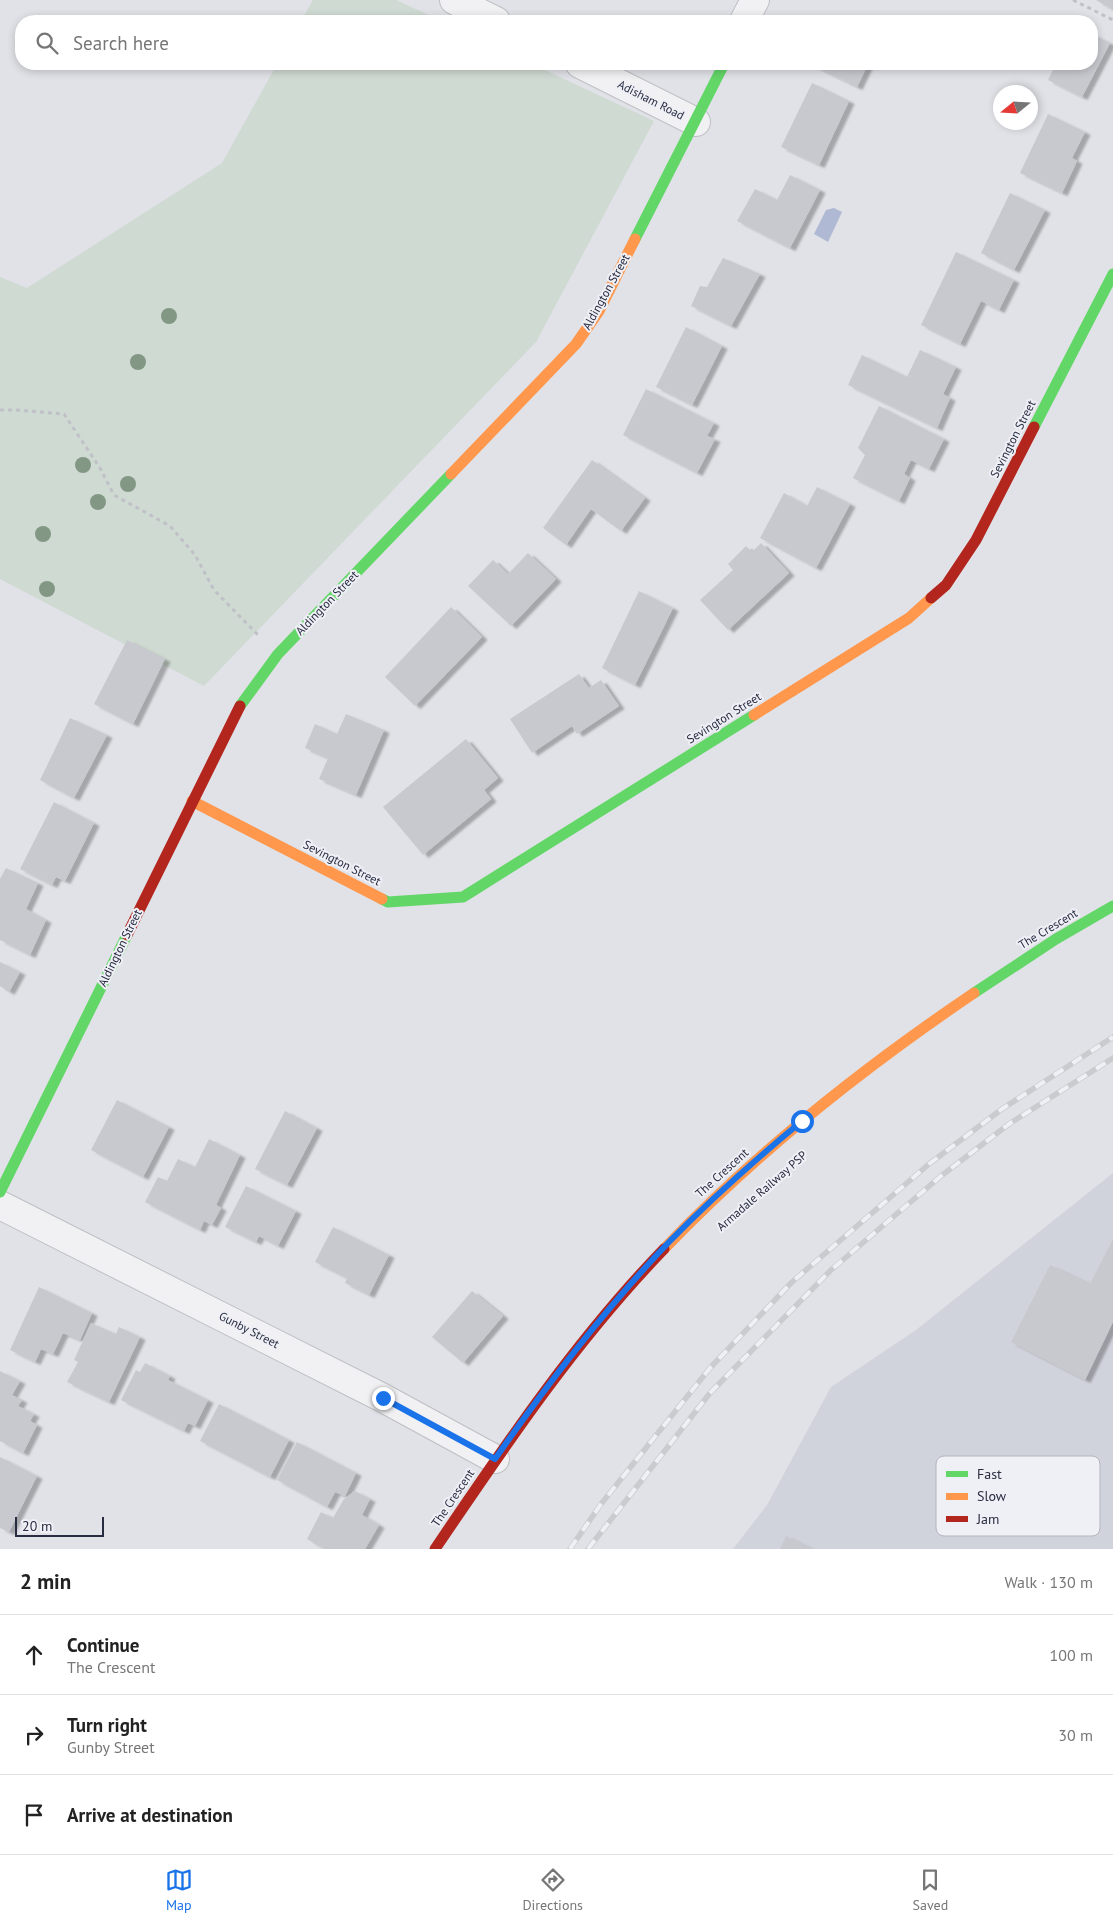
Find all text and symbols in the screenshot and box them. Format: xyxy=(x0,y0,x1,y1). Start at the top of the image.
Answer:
search box xyxy=(15,15,1098,70)
icon: search xyxy=(33,29,61,57)
text: Search here xyxy=(73,31,169,55)
street label: Adisham Road xyxy=(615,76,687,123)
north arrow xyxy=(993,85,1038,130)
street label: Aldington Street xyxy=(579,251,632,332)
street label: Sevington Street xyxy=(987,398,1039,480)
street label: Aldington Street xyxy=(292,567,361,638)
street label: Sevington Street xyxy=(684,689,764,746)
street label: Sevington Street xyxy=(301,837,383,889)
street label: The Crescent xyxy=(1015,905,1080,952)
street label: Aldington Street xyxy=(94,907,145,989)
route start xyxy=(791,1110,814,1133)
street label: The Crescent xyxy=(692,1145,751,1200)
street label: Armadale Railway PSP xyxy=(713,1147,810,1234)
street label: Gunby Street xyxy=(217,1308,282,1351)
route end xyxy=(372,1387,395,1410)
legend xyxy=(936,1456,1100,1536)
text: Fast xyxy=(977,1465,1002,1483)
street label: The Crescent xyxy=(428,1466,477,1529)
text: Slow xyxy=(977,1487,1007,1505)
text: Jam xyxy=(976,1510,999,1528)
scale bar xyxy=(15,1514,104,1537)
text: 20 m xyxy=(22,1517,52,1535)
text: 2 min xyxy=(20,1568,71,1595)
text: Walk · 130 m xyxy=(1004,1572,1093,1592)
text: Continue xyxy=(67,1633,139,1657)
icon: ahead xyxy=(20,1641,48,1669)
text: 100 m xyxy=(1050,1645,1093,1665)
text: The Crescent xyxy=(67,1657,155,1677)
text: Turn right xyxy=(67,1713,147,1737)
icon: right xyxy=(20,1721,48,1749)
text: 30 m xyxy=(1058,1725,1093,1745)
text: Gunby Street xyxy=(67,1737,155,1757)
icon: arrive xyxy=(20,1801,48,1829)
text: Arrive at destination xyxy=(67,1803,233,1827)
tab: Map xyxy=(165,1866,193,1914)
tab: Directions xyxy=(522,1866,583,1914)
tab: Saved xyxy=(913,1866,948,1914)

